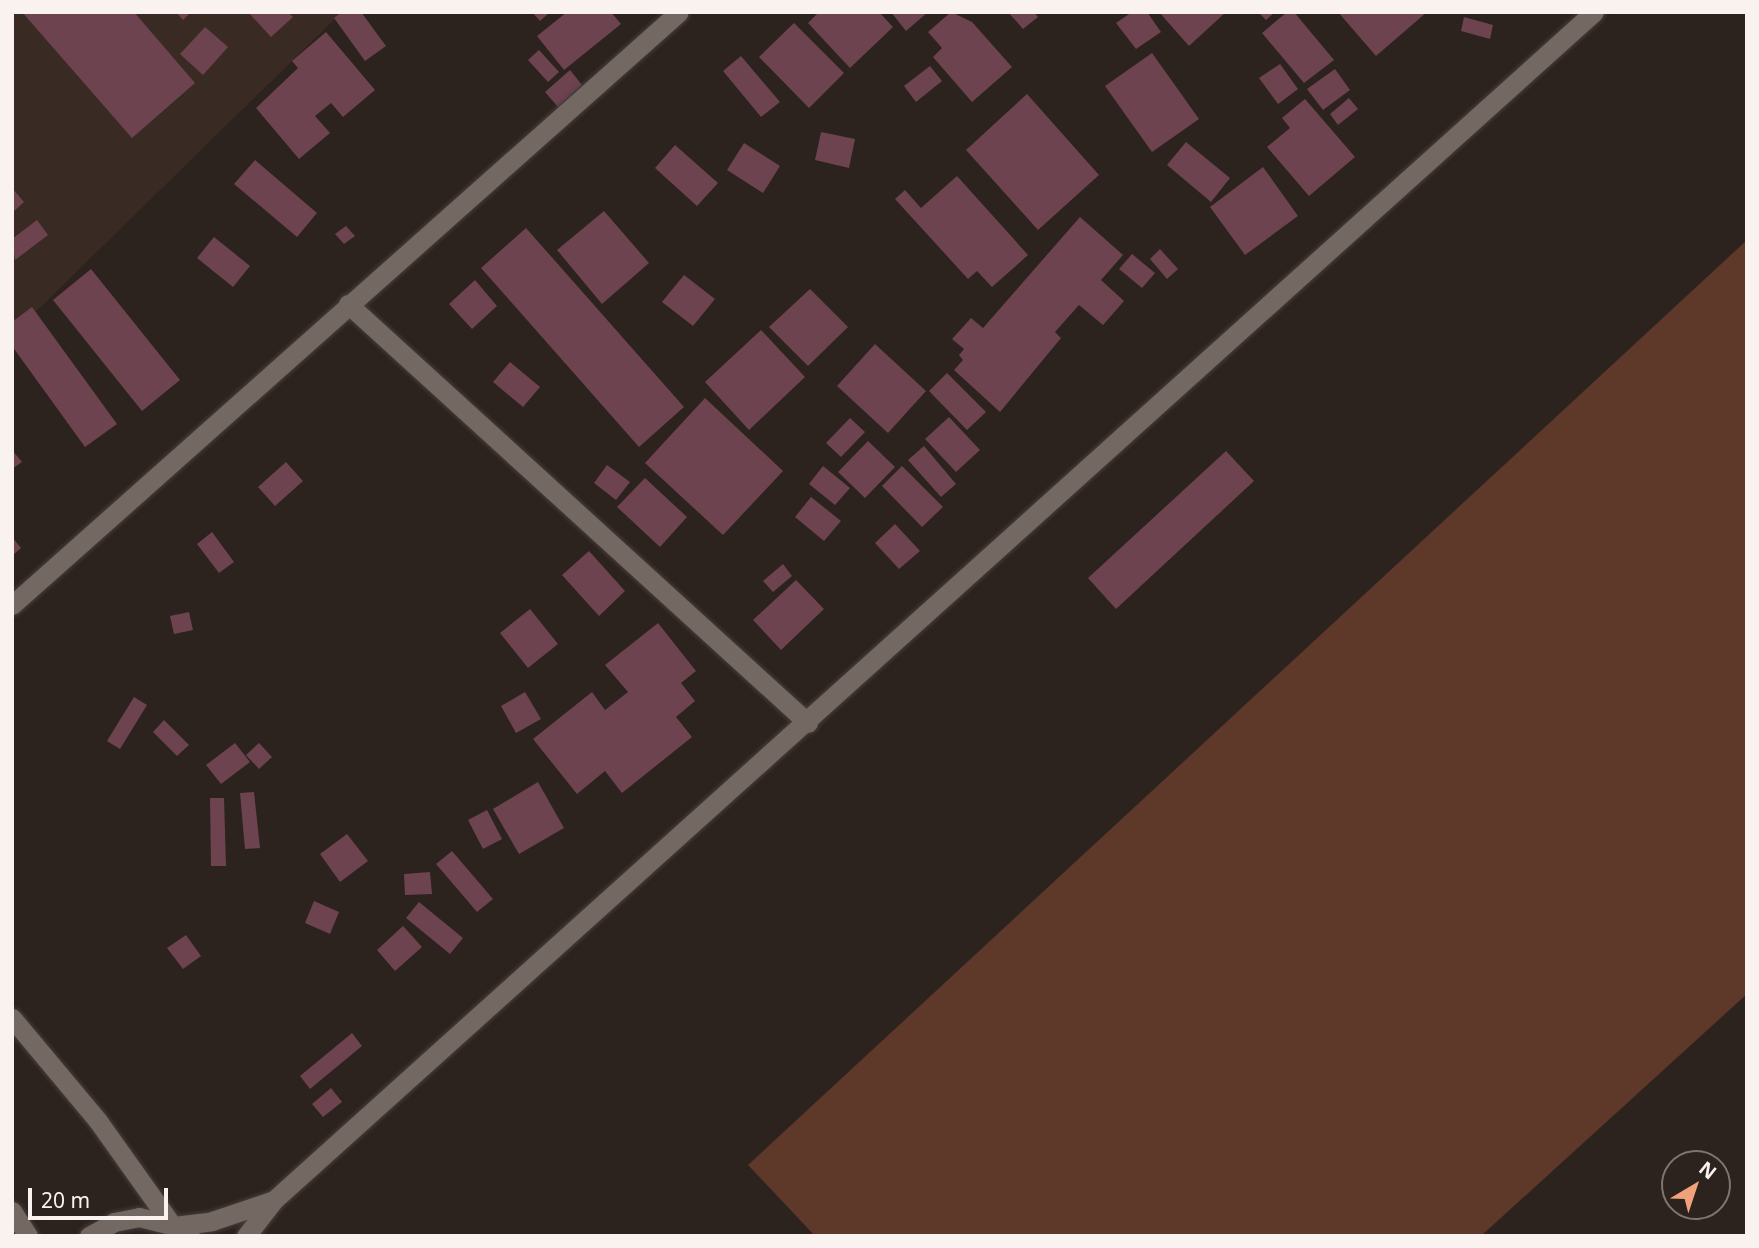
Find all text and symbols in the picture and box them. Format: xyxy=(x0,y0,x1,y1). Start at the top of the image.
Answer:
north arrow xyxy=(1661,1150,1731,1220)
text: N xyxy=(1694,1155,1722,1185)
scale bar xyxy=(32,1174,172,1218)
text: 20 m xyxy=(41,1186,90,1214)

